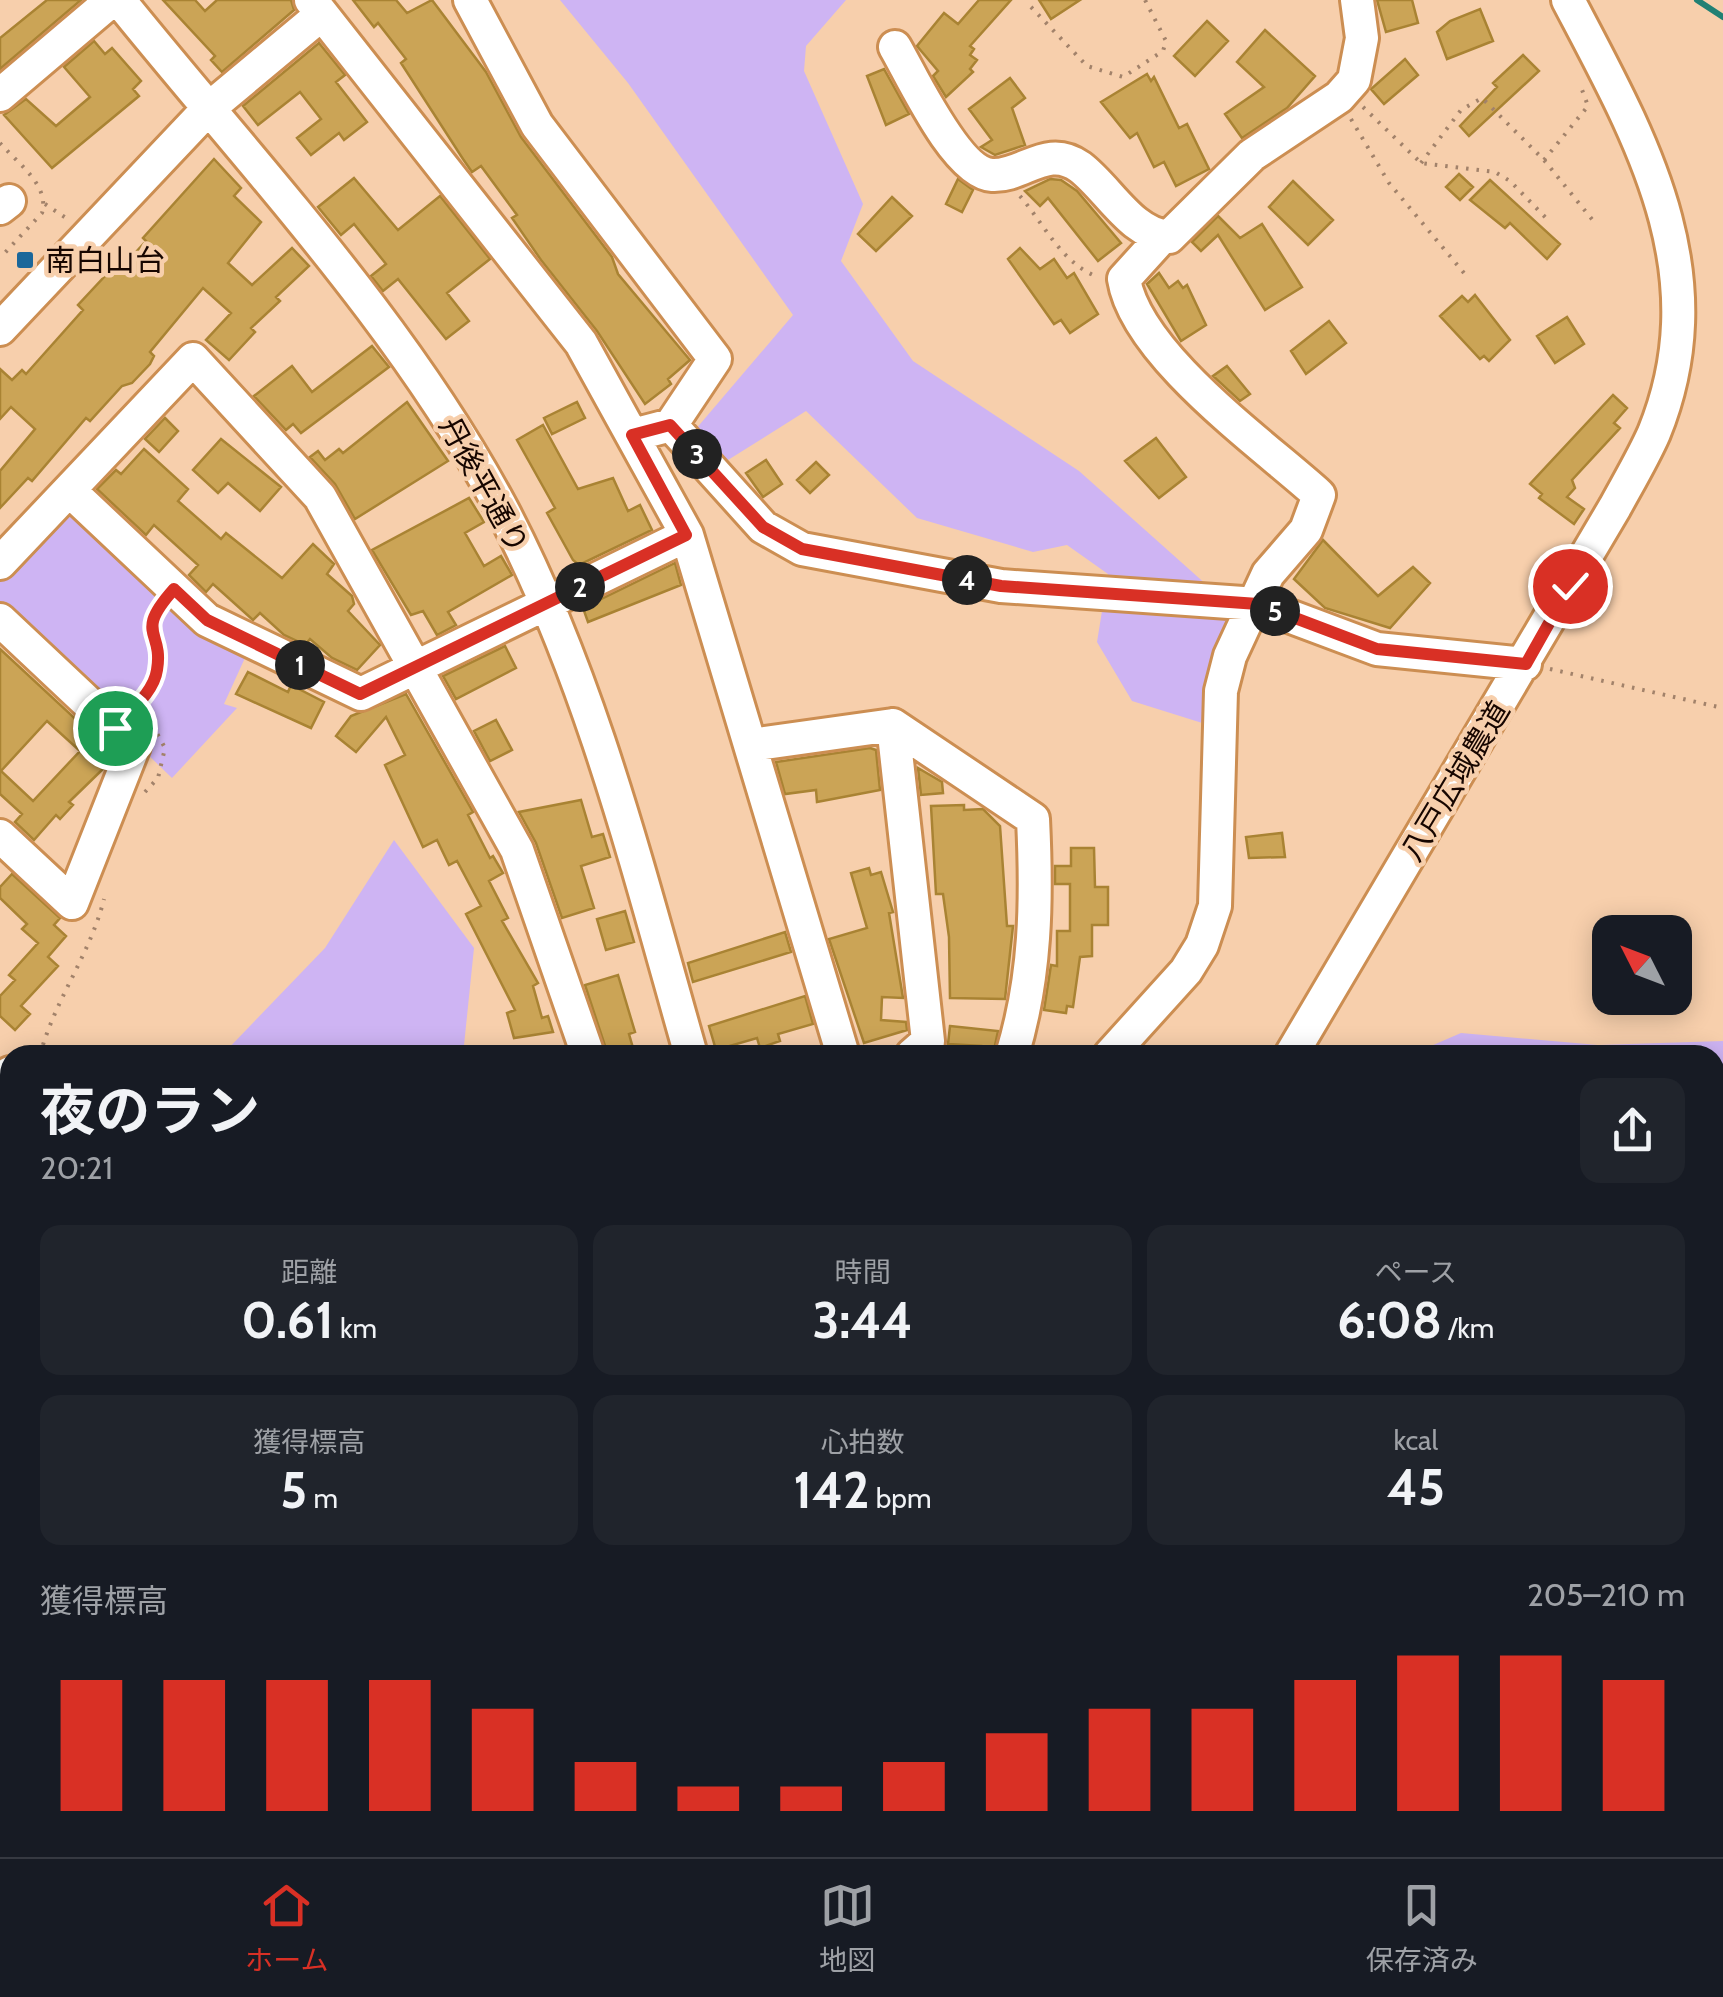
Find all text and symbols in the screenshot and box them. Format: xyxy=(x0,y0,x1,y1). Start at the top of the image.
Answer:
place label: 南白山台 xyxy=(45,242,165,279)
marker: 南白山台 xyxy=(14,249,36,271)
street label: 丹後平通り xyxy=(431,410,537,560)
pin: 3 xyxy=(672,429,722,479)
text: 3 xyxy=(689,437,705,471)
pin xyxy=(1528,544,1613,629)
pin: 4 xyxy=(942,555,992,605)
icon: check xyxy=(1543,559,1598,614)
pin: 2 xyxy=(555,562,605,612)
text: 4 xyxy=(958,563,976,597)
text: 2 xyxy=(573,570,587,604)
pin: 5 xyxy=(1250,586,1300,636)
text: 5 xyxy=(1267,594,1283,628)
pin: 1 xyxy=(275,640,325,690)
text: 1 xyxy=(295,648,305,682)
pin xyxy=(73,686,158,771)
street label: 八戸広域農道 xyxy=(1393,694,1517,868)
icon: arrive xyxy=(88,701,143,756)
north arrow xyxy=(1592,915,1692,1015)
map controls xyxy=(1592,915,1692,1015)
text: 夜のラン xyxy=(40,1077,260,1144)
button: share xyxy=(1580,1078,1685,1183)
text: 20:21 xyxy=(40,1148,113,1187)
text: 距離 xyxy=(281,1255,337,1289)
text: 時間 xyxy=(834,1255,891,1289)
text: ペース xyxy=(1375,1255,1457,1289)
text: 0.61 xyxy=(241,1290,334,1351)
text: 3:44 xyxy=(812,1290,913,1351)
text: 6:08 xyxy=(1337,1290,1442,1351)
text: km xyxy=(334,1311,377,1345)
text: /km xyxy=(1442,1311,1494,1345)
text: kcal xyxy=(1393,1423,1438,1457)
text: 獲得標高 xyxy=(253,1425,365,1459)
text: 心拍数 xyxy=(820,1425,905,1459)
text: 45 xyxy=(1387,1457,1445,1518)
text: 5 xyxy=(280,1460,307,1521)
text: 142 xyxy=(794,1460,869,1521)
text: m xyxy=(307,1481,338,1515)
text: bpm xyxy=(869,1481,931,1515)
text: 205–210 m xyxy=(1527,1575,1685,1614)
text: 獲得標高 xyxy=(40,1581,168,1620)
tab: ホーム xyxy=(245,1878,328,1978)
tab: 地図 xyxy=(819,1878,875,1978)
tab: 保存済み xyxy=(1366,1878,1478,1978)

